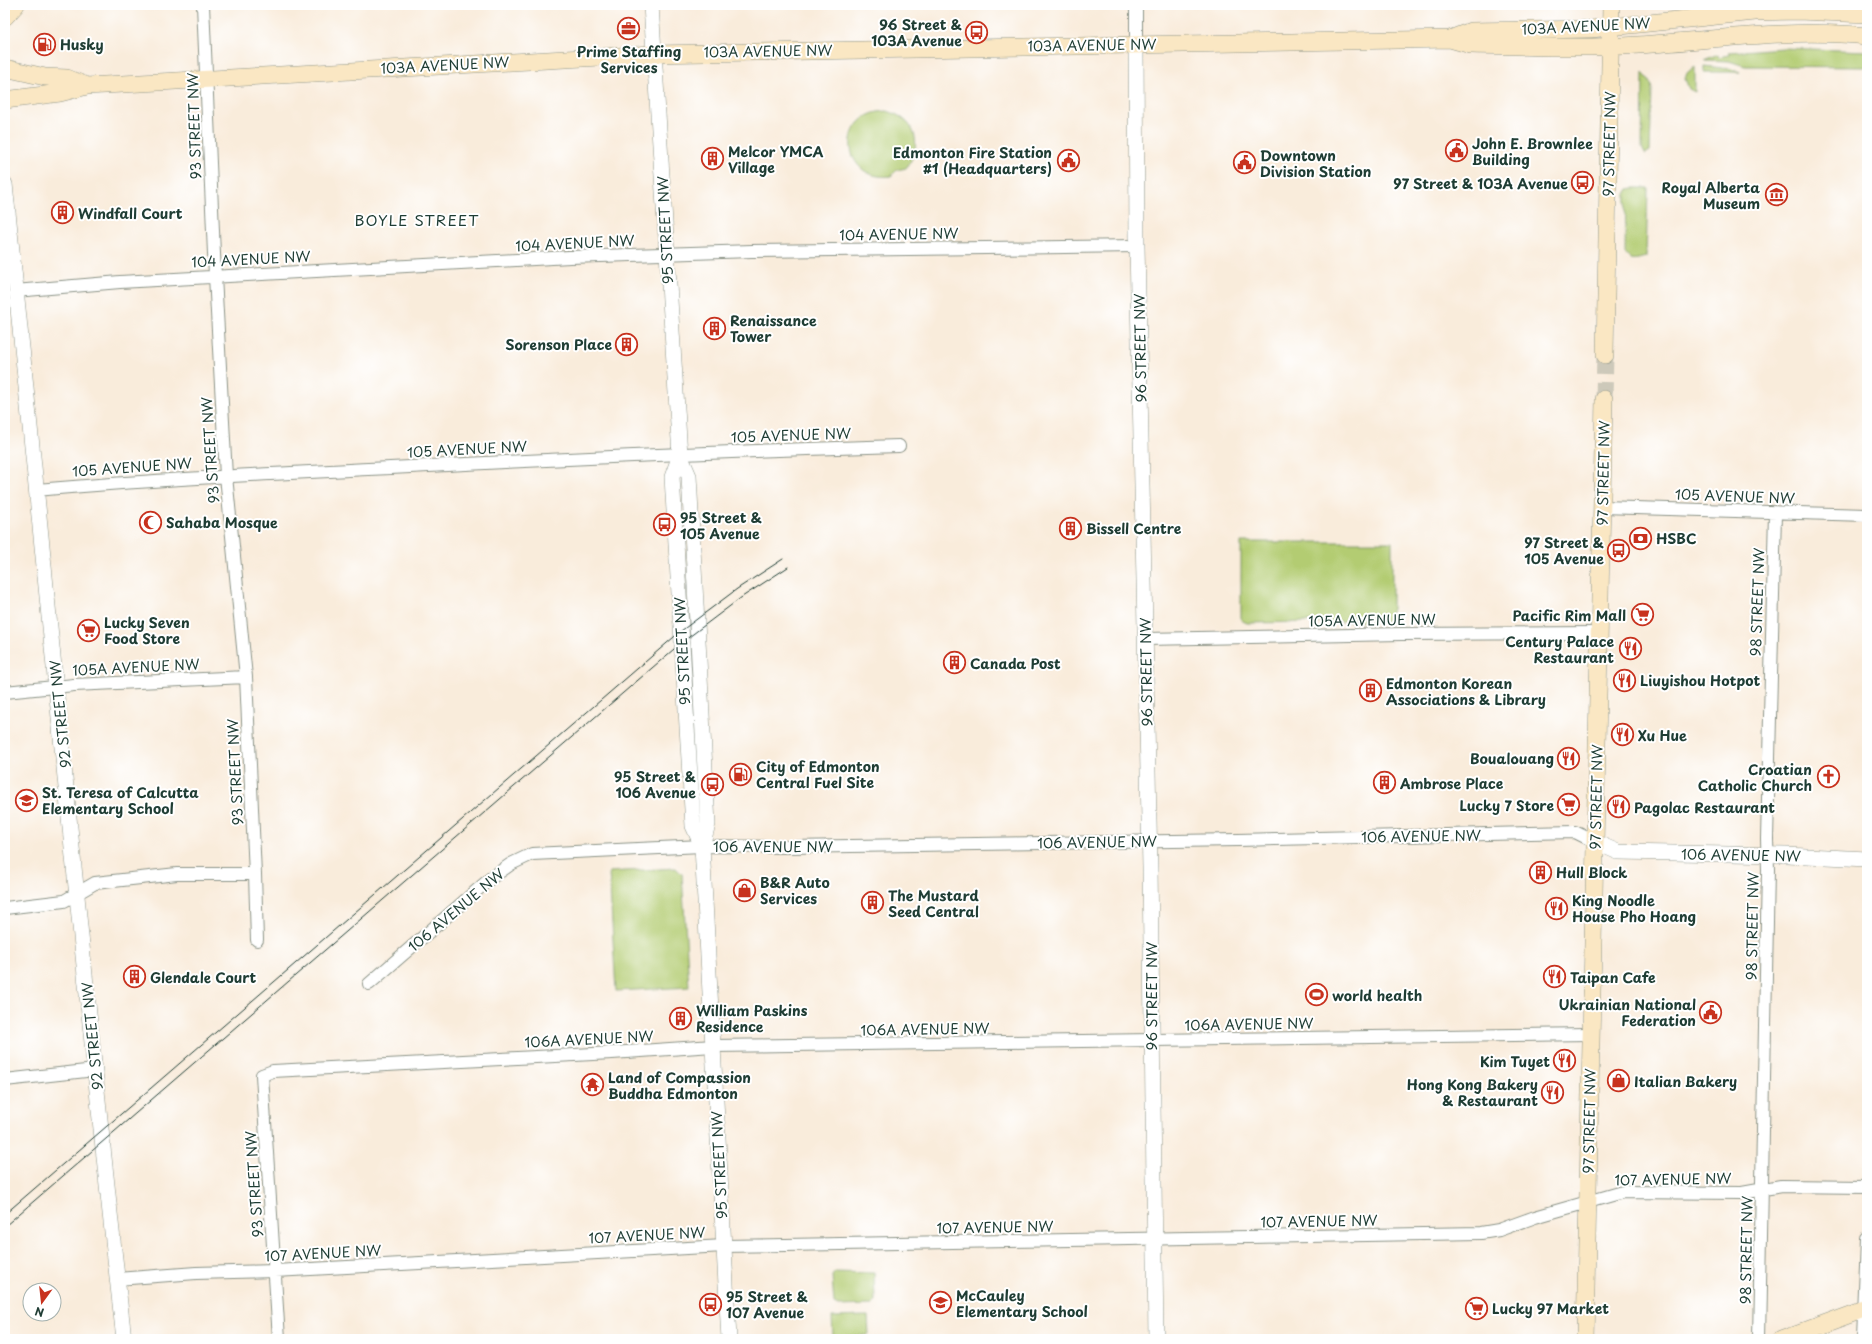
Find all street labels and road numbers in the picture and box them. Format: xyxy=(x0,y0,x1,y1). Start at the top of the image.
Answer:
street label: 103A AVENUE NW xyxy=(1521,12,1651,40)
street label: 103A AVENUE NW xyxy=(1027,33,1157,57)
street label: 103A AVENUE NW xyxy=(703,39,833,63)
street label: 103A AVENUE NW xyxy=(380,51,510,79)
street label: 93 STREET NW xyxy=(182,72,206,180)
street label: 97 STREET NW xyxy=(1598,91,1620,197)
street label: 95 STREET NW xyxy=(652,175,678,285)
street label: 104 AVENUE NW xyxy=(839,222,959,246)
street label: 104 AVENUE NW xyxy=(515,229,635,257)
street label: 104 AVENUE NW xyxy=(191,245,311,273)
street label: 96 STREET NW xyxy=(1129,293,1151,403)
street label: 93 STREET NW xyxy=(196,396,224,504)
street label: 97 STREET NW xyxy=(1592,420,1614,526)
street label: 105 AVENUE NW xyxy=(731,422,851,448)
street label: 105 AVENUE NW xyxy=(406,435,528,463)
street label: 105 AVENUE NW xyxy=(71,452,193,482)
street label: 105 AVENUE NW xyxy=(1675,483,1795,509)
street label: 98 STREET NW xyxy=(1745,547,1769,657)
street label: 95 STREET NW xyxy=(669,596,695,706)
street label: 105A AVENUE NW xyxy=(1308,608,1436,632)
street label: 96 STREET NW xyxy=(1135,617,1157,727)
street label: 105A AVENUE NW xyxy=(72,653,201,681)
street label: 92 STREET NW xyxy=(44,659,76,769)
street label: 93 STREET NW xyxy=(222,718,248,826)
street label: 97 STREET NW xyxy=(1585,744,1607,850)
street label: 106 AVENUE NW xyxy=(1361,824,1481,848)
street label: 106 AVENUE NW xyxy=(1037,830,1157,854)
street label: 106 AVENUE NW xyxy=(713,836,833,857)
street label: 106 AVENUE NW xyxy=(1681,843,1801,867)
street label: 106 AVENUE NW xyxy=(403,863,509,957)
street label: 98 STREET NW xyxy=(1741,872,1763,980)
street label: 96 STREET NW xyxy=(1141,942,1162,1050)
street label: 92 STREET NW xyxy=(76,981,108,1091)
street label: 106A AVENUE NW xyxy=(1184,1012,1314,1036)
street label: 106A AVENUE NW xyxy=(860,1017,990,1041)
street label: 106A AVENUE NW xyxy=(524,1025,654,1053)
street label: 97 STREET NW xyxy=(1578,1068,1600,1174)
street label: 95 STREET NW xyxy=(706,1110,732,1220)
street label: 93 STREET NW xyxy=(240,1130,268,1238)
street label: 107 AVENUE NW xyxy=(1614,1167,1732,1191)
street label: 98 STREET NW xyxy=(1735,1196,1757,1304)
street label: 107 AVENUE NW xyxy=(1260,1209,1378,1233)
street label: 107 AVENUE NW xyxy=(936,1215,1054,1239)
street label: 107 AVENUE NW xyxy=(588,1221,706,1249)
street label: 107 AVENUE NW xyxy=(264,1239,382,1267)

